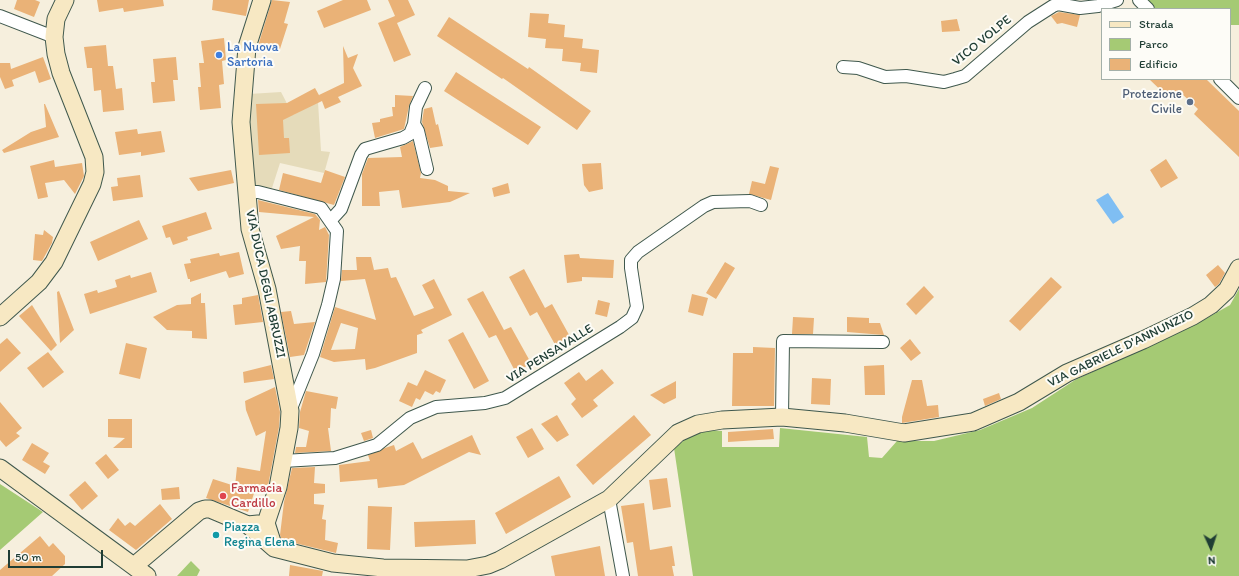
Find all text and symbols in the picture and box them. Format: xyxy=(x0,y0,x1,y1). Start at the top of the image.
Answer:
legend xyxy=(1101,8,1231,80)
street label: VICO VOLPE xyxy=(949,12,1015,70)
text: Strada xyxy=(1139,17,1173,31)
text: Parco xyxy=(1139,37,1168,51)
place label: La Nuova Sartoria xyxy=(227,40,279,71)
marker: La Nuova Sartoria xyxy=(214,50,224,60)
text: Edificio xyxy=(1139,57,1178,71)
place label: Protezione Civile xyxy=(1122,87,1182,118)
marker: Protezione Civile xyxy=(1185,97,1195,107)
street label: VIA DUCA DEGLI ABRUZZI xyxy=(242,208,288,360)
street label: VIA GABRIELE D'ANNUNZIO xyxy=(1045,307,1197,391)
street label: VIA PENSAVALLE xyxy=(504,321,596,387)
place label: Farmacia Cardillo xyxy=(231,481,282,512)
marker: Farmacia Cardillo xyxy=(218,491,228,501)
place label: Piazza Regina Elena xyxy=(224,520,295,551)
north arrow xyxy=(1191,528,1231,568)
marker: Piazza Regina Elena xyxy=(211,530,221,540)
scale bar xyxy=(10,542,105,568)
text: 50 m xyxy=(15,550,41,564)
text: N xyxy=(1208,554,1216,567)

